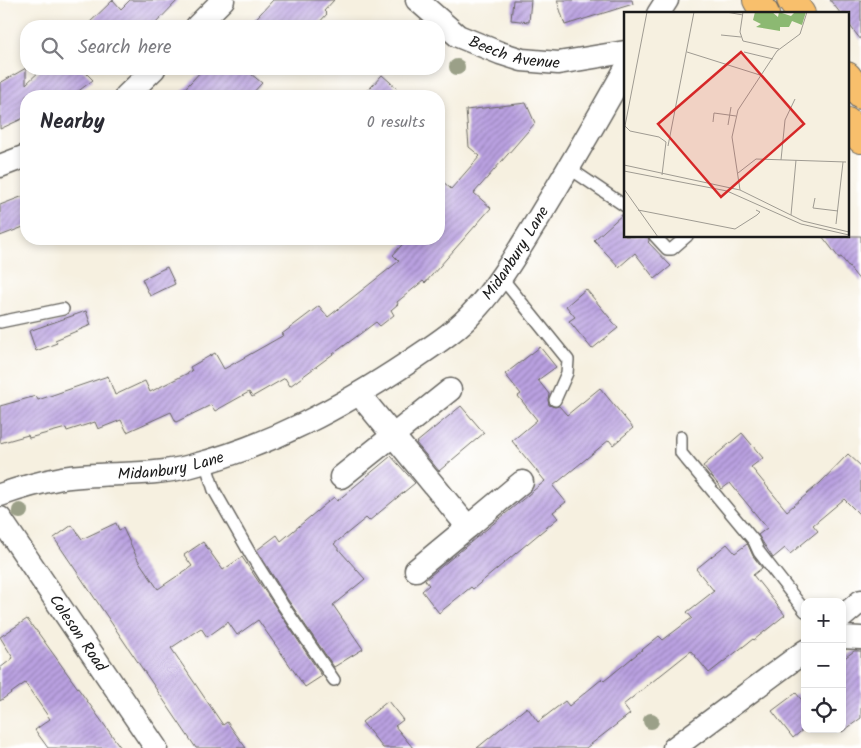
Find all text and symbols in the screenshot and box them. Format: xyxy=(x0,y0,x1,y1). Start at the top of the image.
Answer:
inset map xyxy=(624,12,848,238)
search box xyxy=(20,20,445,75)
street label: Beech Avenue xyxy=(465,29,561,76)
text: Search here xyxy=(78,33,172,63)
icon: search xyxy=(38,34,66,62)
text: Nearby xyxy=(40,106,105,139)
text: 0 results xyxy=(367,110,425,135)
street label: Midanbury Lane xyxy=(476,201,555,306)
street label: Midanbury Lane xyxy=(117,445,227,487)
street label: Coleson Road xyxy=(43,589,114,678)
map controls xyxy=(801,598,846,733)
button: + xyxy=(801,598,846,643)
button: − xyxy=(801,643,846,688)
button: locate xyxy=(801,688,846,733)

